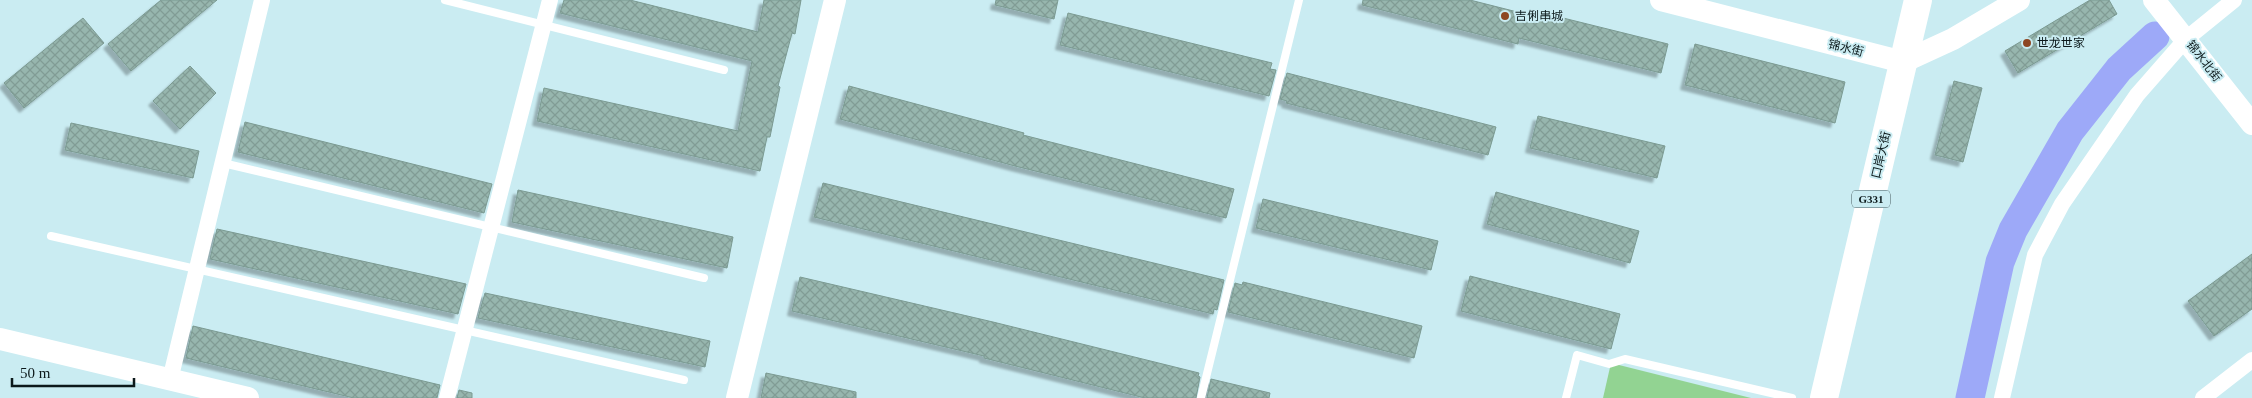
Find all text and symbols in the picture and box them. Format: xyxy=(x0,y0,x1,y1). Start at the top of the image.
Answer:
place label: 吉俐串城 xyxy=(1515,9,1563,23)
marker: 吉俐串城 xyxy=(1499,10,1511,22)
place label: 世龙世家 xyxy=(2037,36,2085,50)
street label: 锦水街 xyxy=(1827,37,1865,59)
marker: 世龙世家 xyxy=(2021,37,2033,49)
street label: 锦水北街 xyxy=(2184,38,2224,84)
street label: 口岸大街 xyxy=(1869,130,1893,180)
road number: G331 xyxy=(1852,190,1890,208)
scale bar xyxy=(12,356,135,388)
text: 50 m xyxy=(20,365,51,381)

